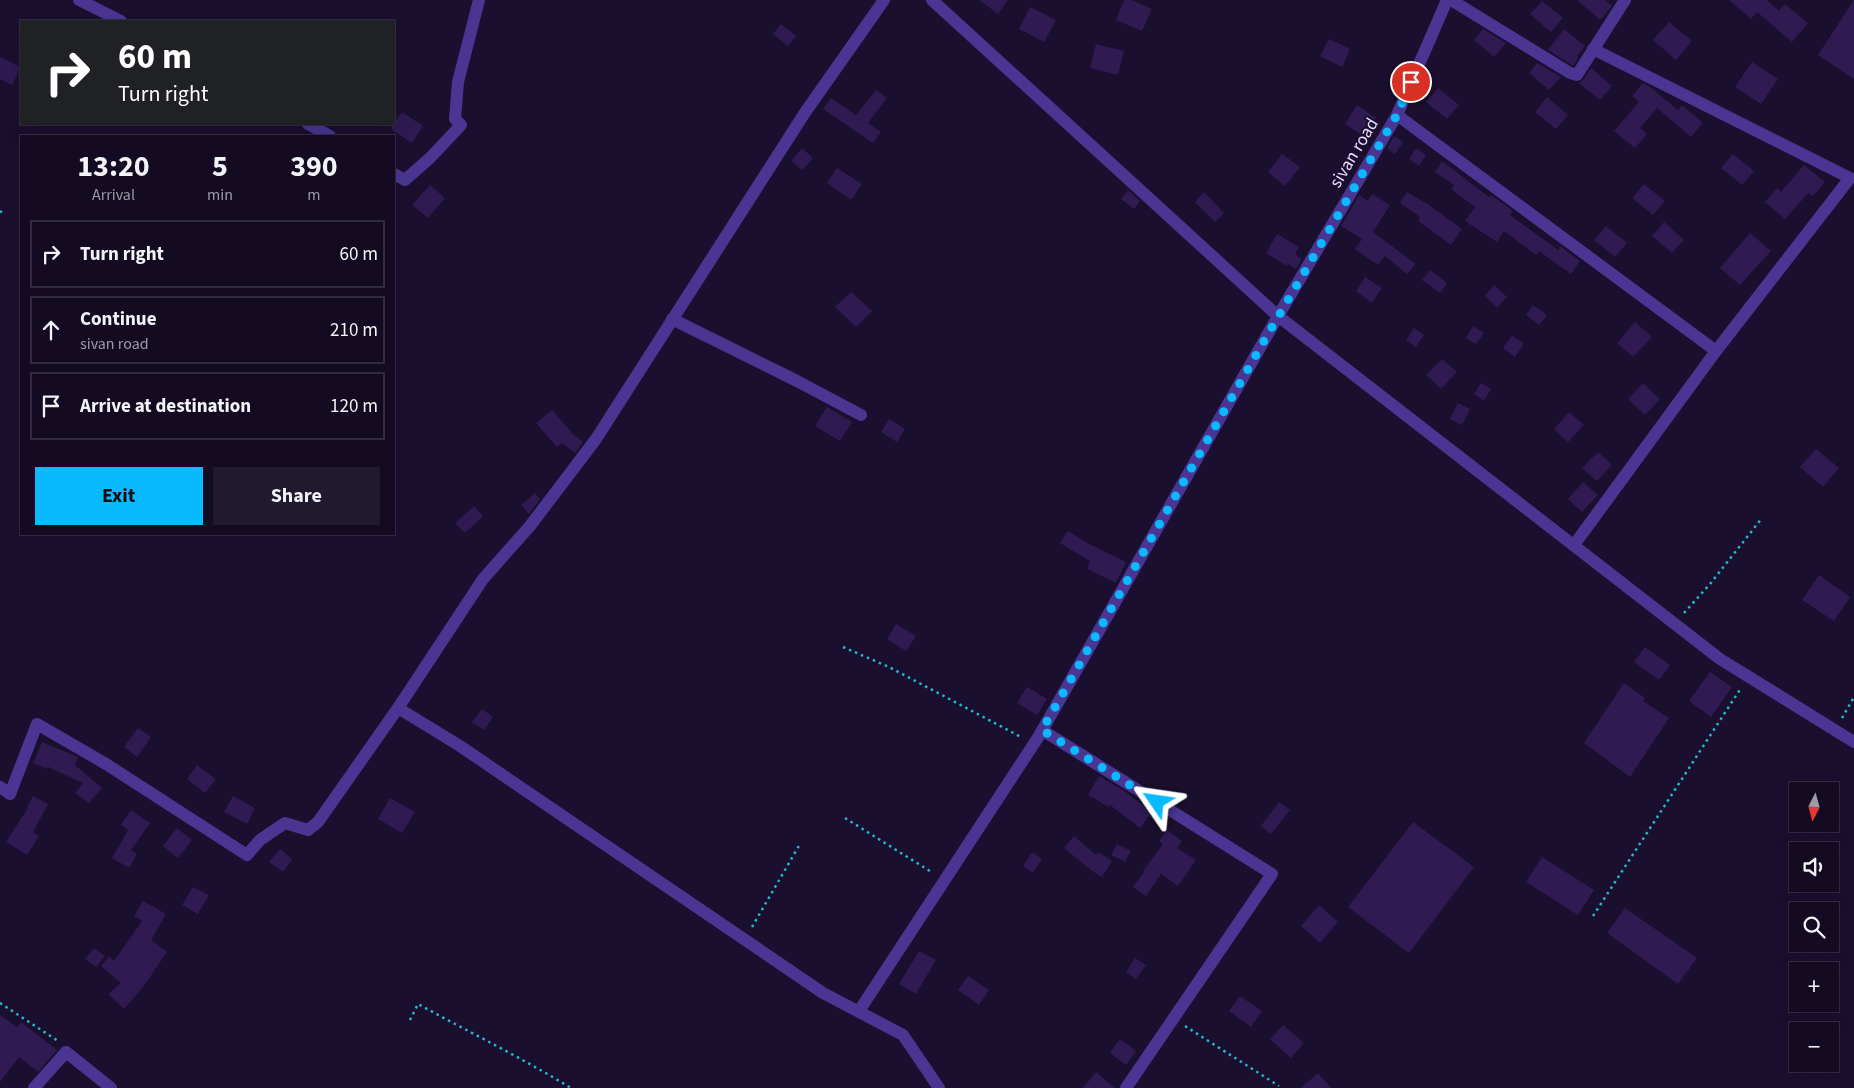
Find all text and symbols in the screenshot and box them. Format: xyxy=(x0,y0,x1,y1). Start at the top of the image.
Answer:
text: 60 m xyxy=(118,32,192,82)
icon: right xyxy=(35,40,100,105)
pin xyxy=(1390,61,1432,103)
icon: arrive xyxy=(1397,68,1425,96)
text: Turn right xyxy=(118,78,208,110)
street label: sivan road xyxy=(1323,113,1385,193)
text: 13:20 xyxy=(77,145,150,188)
text: 5 xyxy=(212,145,228,188)
text: 390 xyxy=(290,145,338,188)
text: Arrival xyxy=(92,184,135,206)
text: min xyxy=(207,184,233,206)
text: m xyxy=(307,184,321,206)
icon: right xyxy=(37,240,65,268)
text: Turn right xyxy=(80,241,164,268)
text: 60 m xyxy=(340,241,378,268)
text: Continue xyxy=(80,306,157,333)
icon: ahead xyxy=(37,316,65,344)
text: 210 m xyxy=(330,317,378,344)
text: sivan road xyxy=(80,333,149,355)
icon: arrive xyxy=(37,392,65,420)
text: Arrive at destination xyxy=(80,393,251,420)
text: 120 m xyxy=(330,393,378,420)
button: Exit xyxy=(35,467,203,525)
button: Share xyxy=(213,467,380,525)
position arrow xyxy=(1130,775,1182,827)
north arrow xyxy=(1789,782,1839,832)
map controls xyxy=(1789,782,1839,1072)
button: sound xyxy=(1789,842,1839,892)
button: search xyxy=(1789,902,1839,952)
button: + xyxy=(1789,962,1839,1012)
button: − xyxy=(1789,1022,1839,1072)

